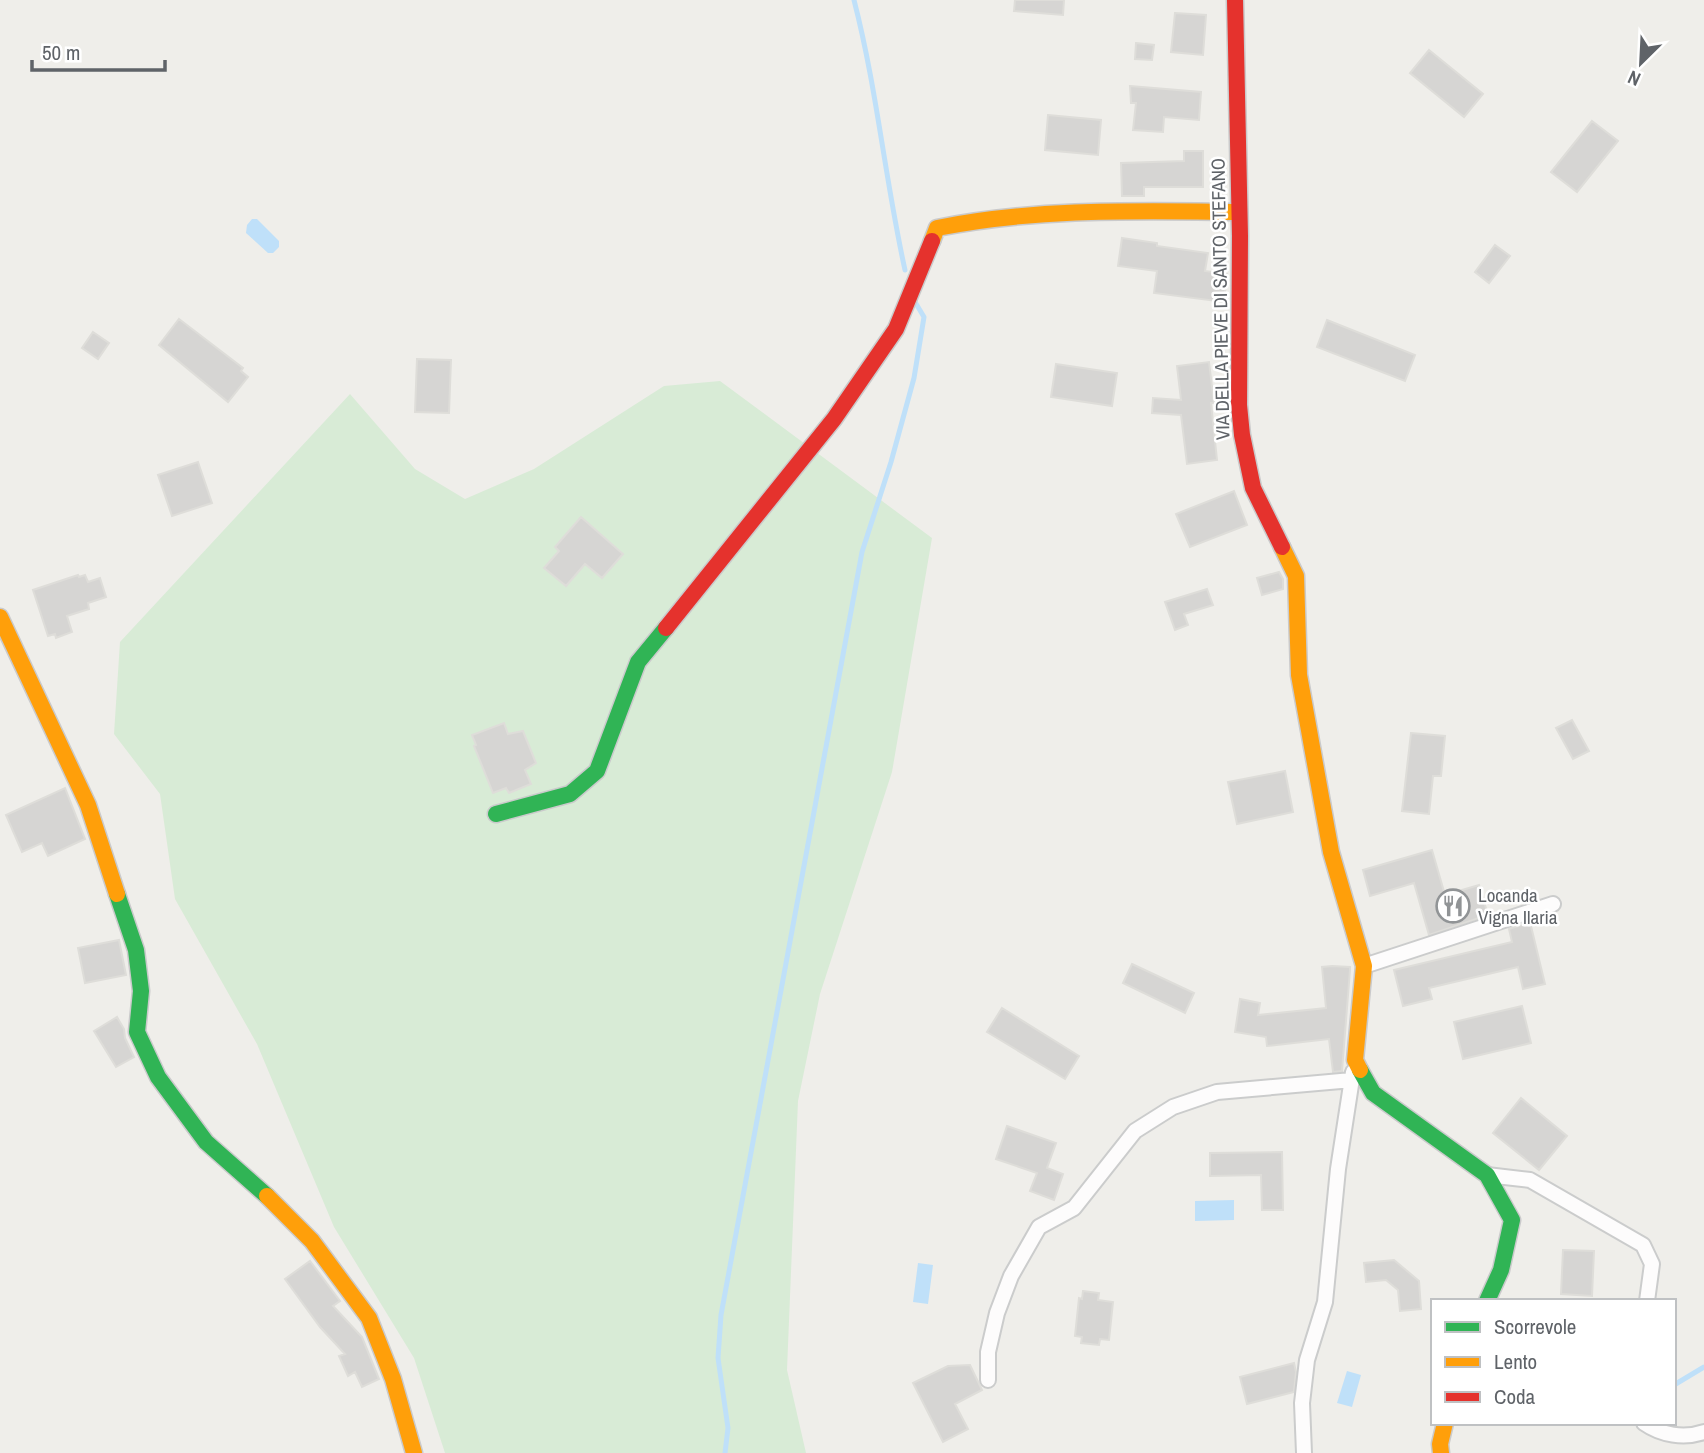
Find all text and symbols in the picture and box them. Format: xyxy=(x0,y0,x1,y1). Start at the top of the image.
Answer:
scale bar xyxy=(32,28,164,72)
north arrow xyxy=(1606,28,1676,98)
text: 50 m xyxy=(42,38,80,67)
text: N xyxy=(1624,64,1645,93)
street label: VIA DELLA PIEVE DI SANTO STEFANO xyxy=(1205,158,1235,440)
place label: Locanda Vigna Ilaria xyxy=(1478,882,1558,930)
restaurant icon: Locanda Vigna Ilaria xyxy=(1434,887,1472,925)
legend xyxy=(1431,1299,1676,1425)
text: Scorrevole xyxy=(1494,1312,1576,1341)
text: Lento xyxy=(1494,1347,1537,1376)
text: Coda xyxy=(1494,1382,1536,1411)

